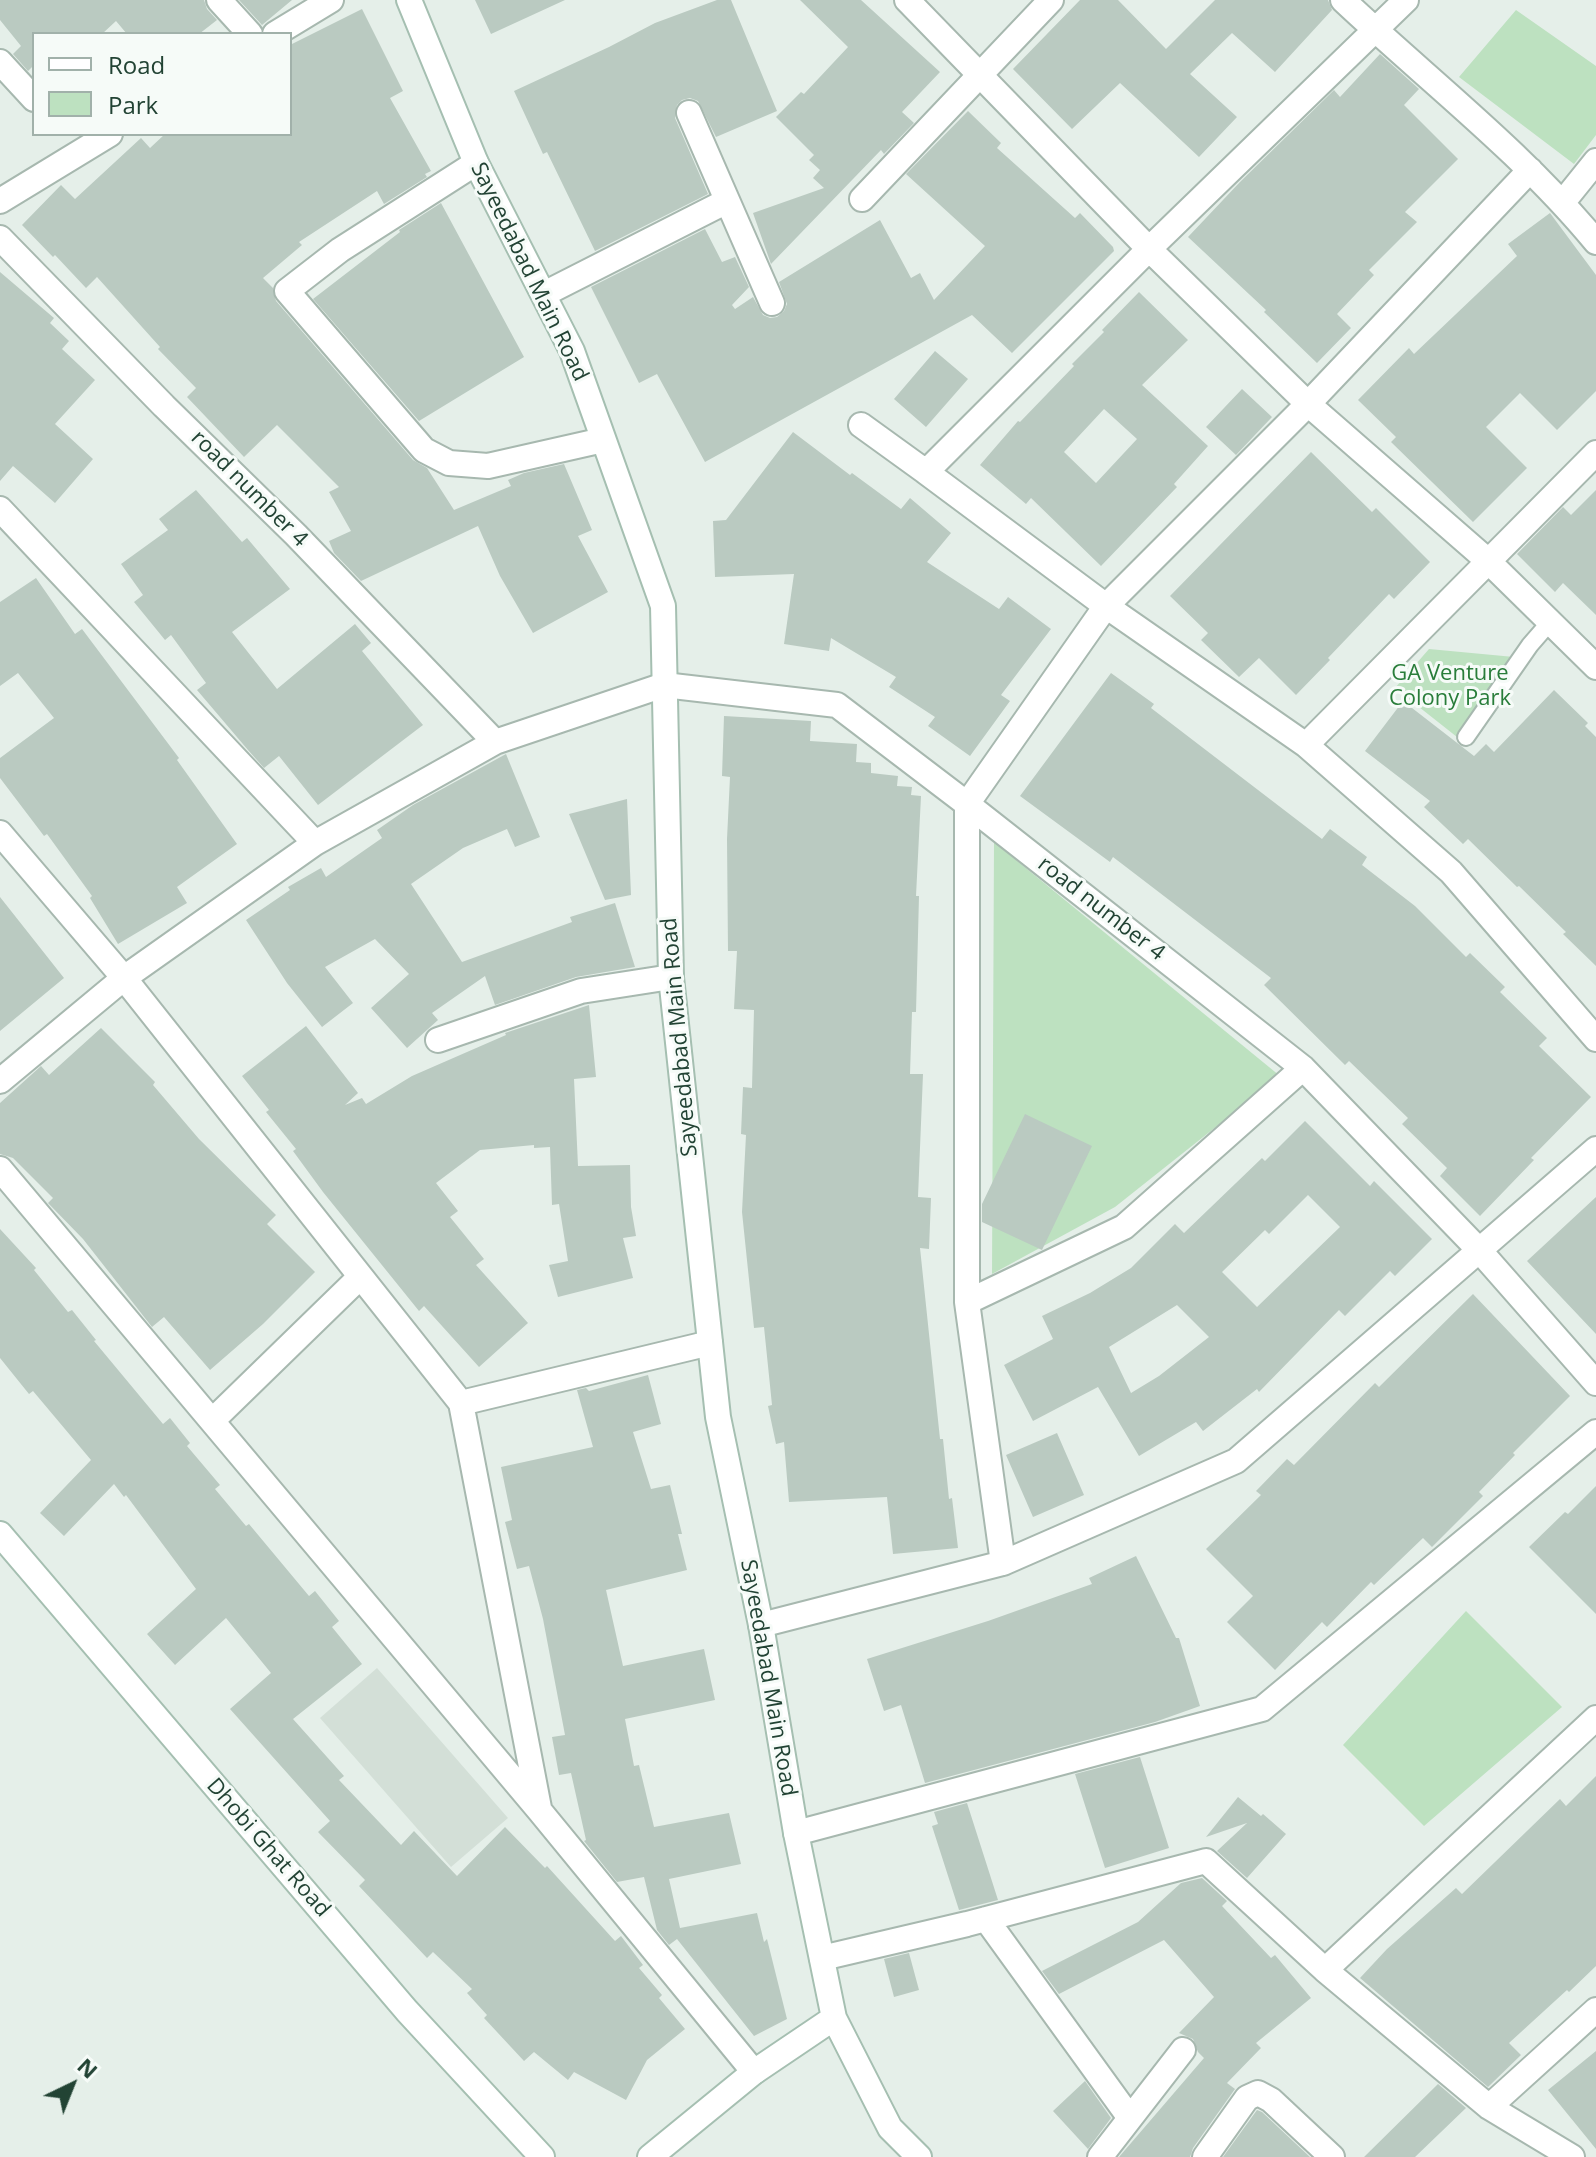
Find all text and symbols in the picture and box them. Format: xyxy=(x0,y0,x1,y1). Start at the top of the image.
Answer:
legend xyxy=(32,32,292,136)
text: Road xyxy=(108,48,165,81)
text: Park xyxy=(108,88,158,121)
street label: Sayeedabad Main Road xyxy=(465,158,593,386)
street label: road number 4 xyxy=(185,425,313,553)
park label: GA Venture Colony Park xyxy=(1389,661,1511,712)
street label: road number 4 xyxy=(1032,851,1170,967)
street label: Sayeedabad Main Road xyxy=(656,916,704,1158)
street label: Sayeedabad Main Road xyxy=(734,1558,802,1798)
street label: Dhobi Ghat Road xyxy=(201,1773,335,1923)
north arrow xyxy=(32,2045,112,2125)
text: N xyxy=(72,2050,105,2085)

